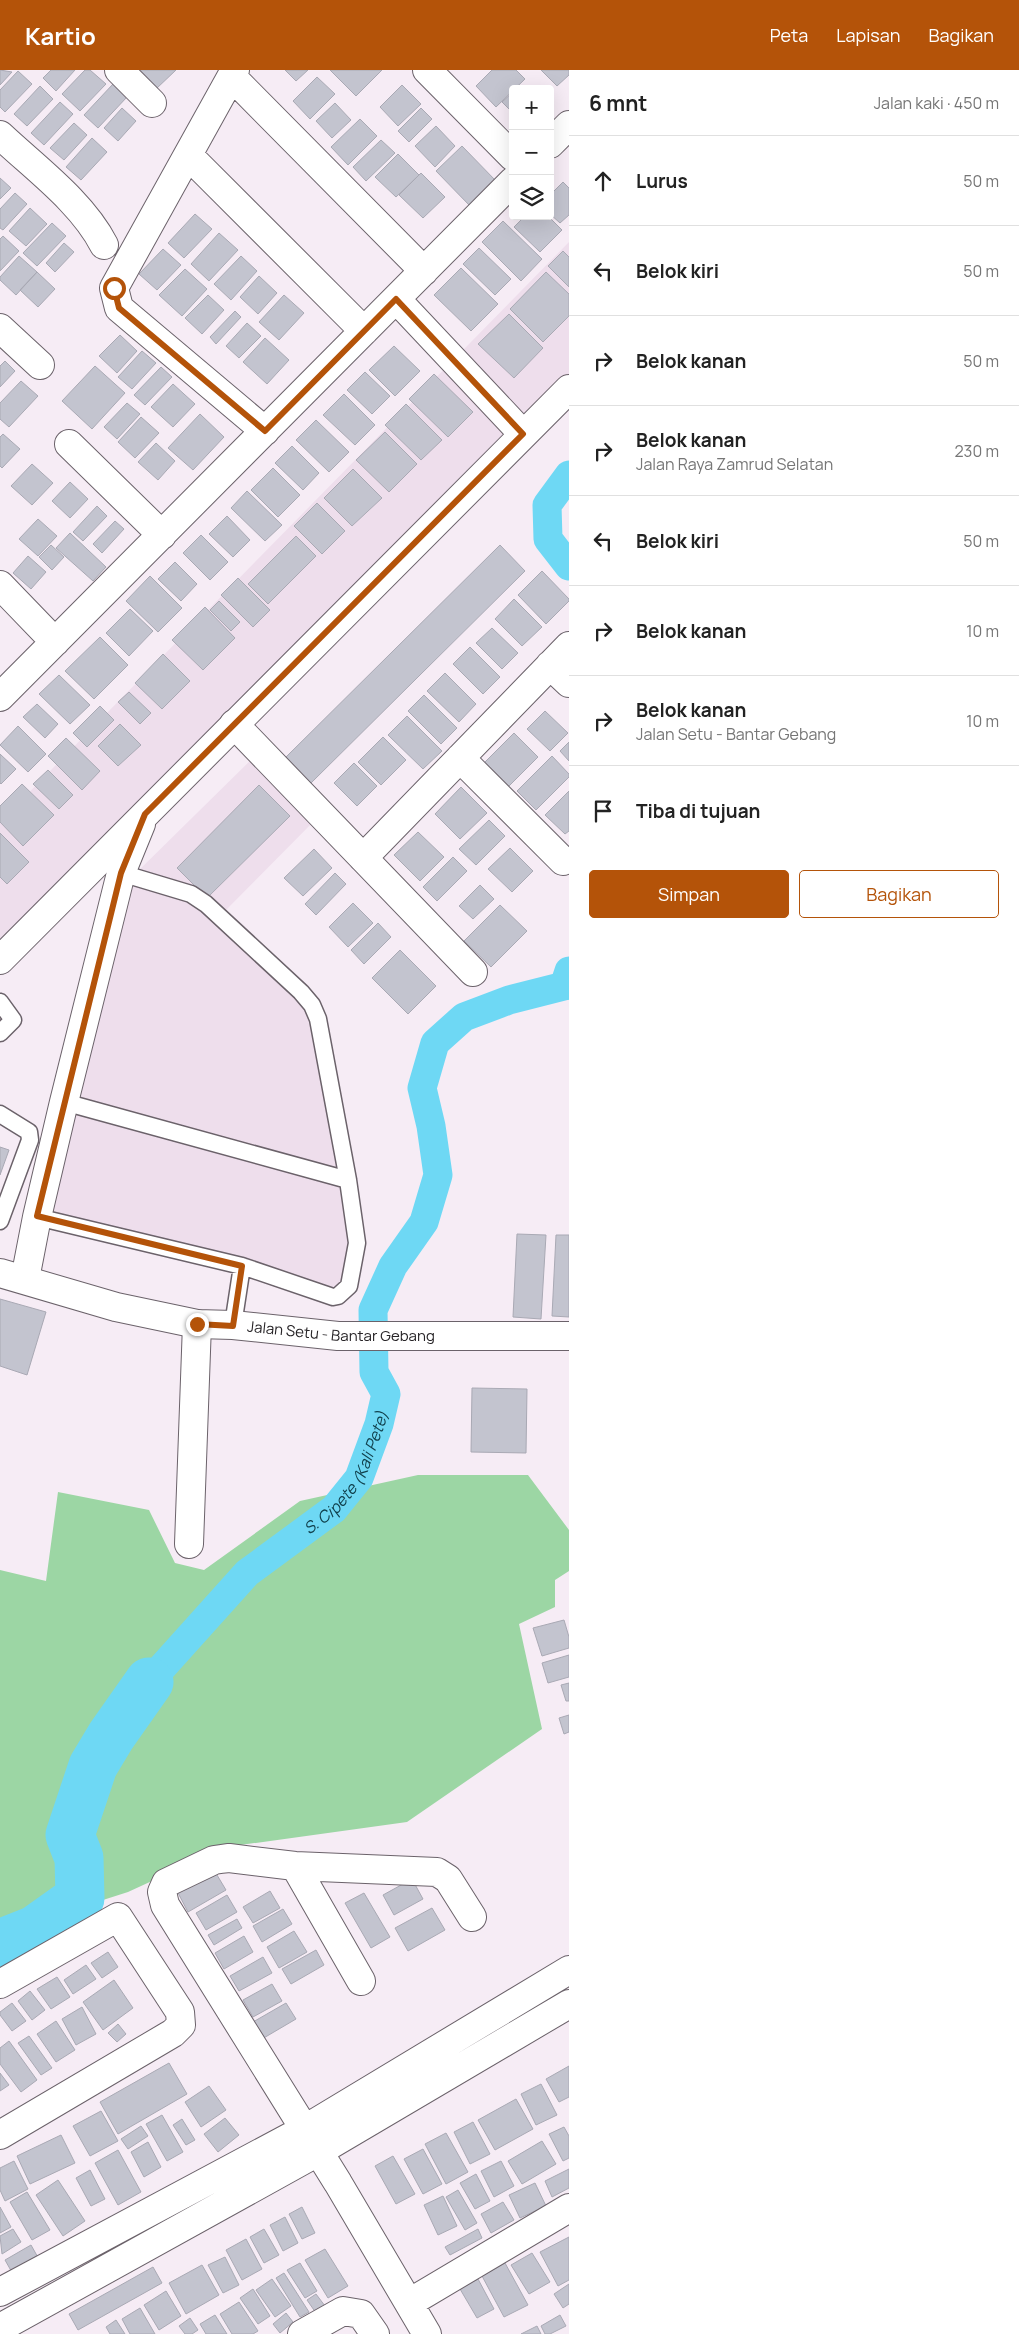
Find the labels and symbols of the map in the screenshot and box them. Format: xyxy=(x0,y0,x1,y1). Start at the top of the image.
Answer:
route start xyxy=(103,277,126,300)
route end xyxy=(186,1313,209,1336)
street label: Jalan Setu - Bantar Gebang xyxy=(246,1316,435,1346)
water label: S. Cipete (Kali Pete) xyxy=(299,1409,393,1539)

